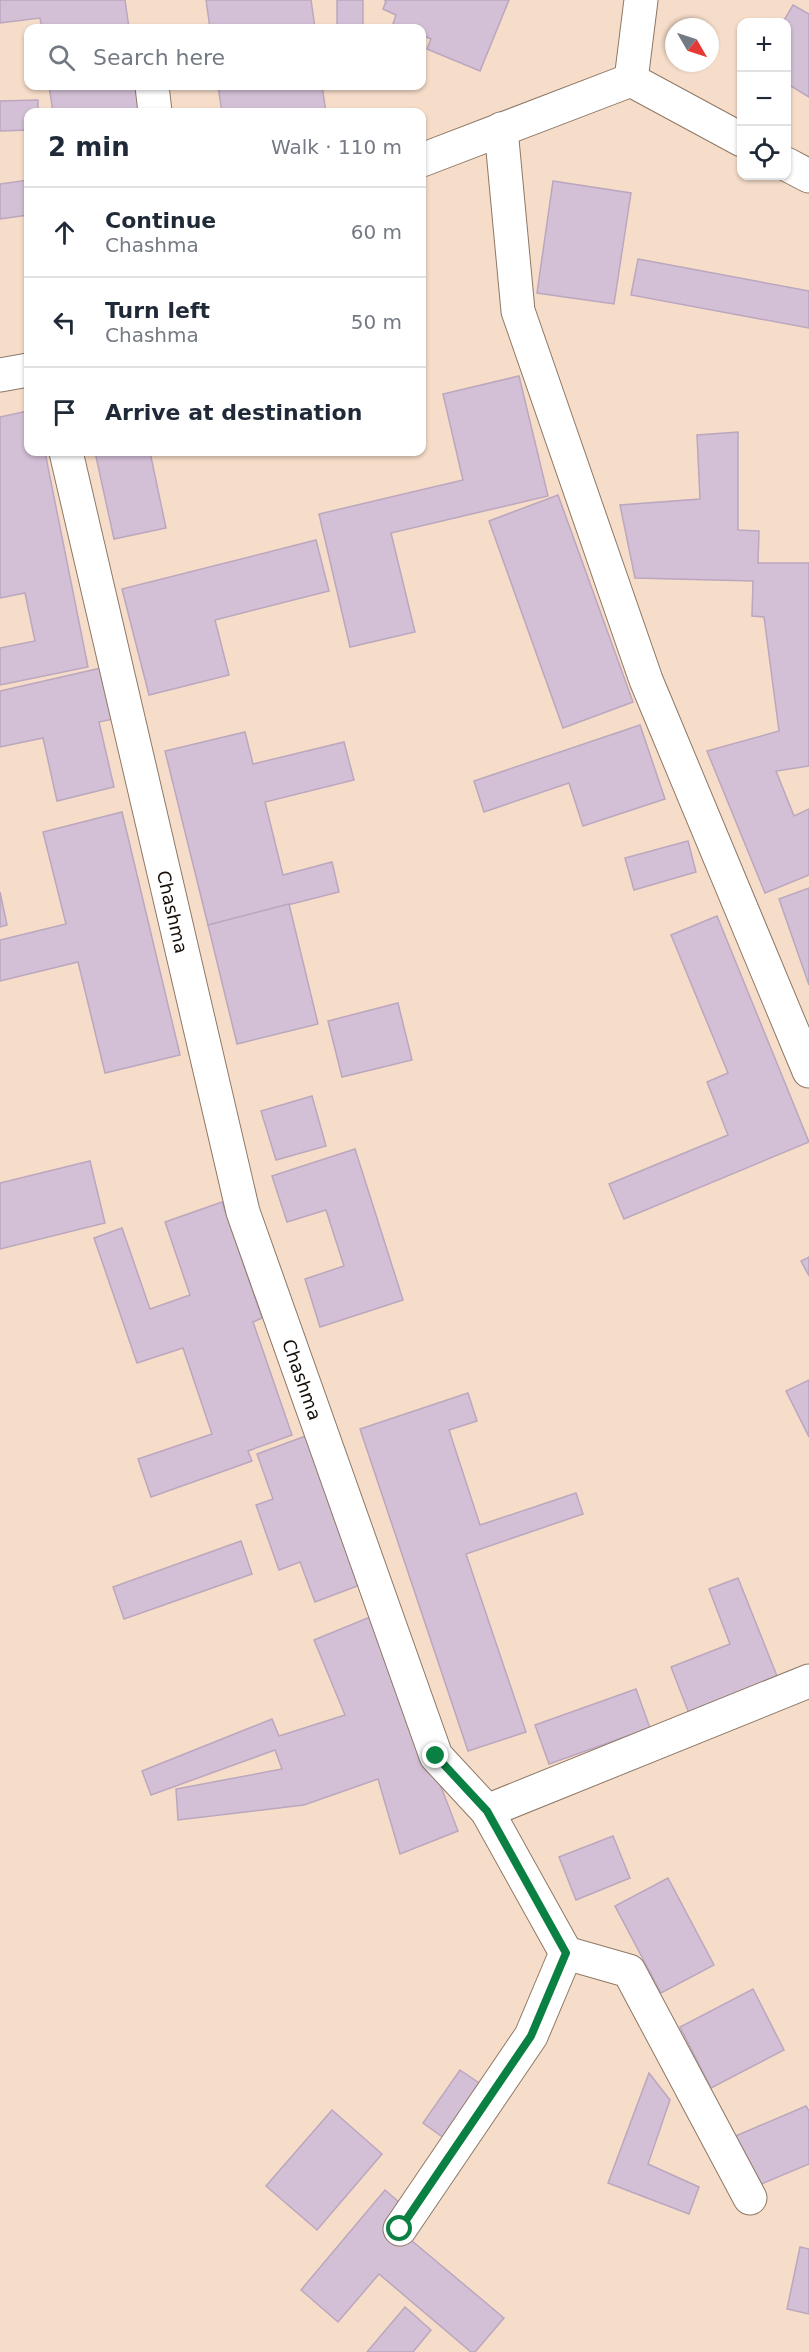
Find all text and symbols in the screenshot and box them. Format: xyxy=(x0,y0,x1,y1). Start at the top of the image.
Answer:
north arrow xyxy=(665,18,719,72)
map controls xyxy=(737,18,791,180)
button: + xyxy=(737,18,791,72)
search box xyxy=(24,24,426,90)
icon: search xyxy=(45,41,78,74)
text: Search here xyxy=(93,45,225,70)
button: − xyxy=(737,72,791,126)
button: locate xyxy=(737,126,791,180)
text: 2 min xyxy=(48,132,130,162)
text: Walk · 110 m xyxy=(271,135,402,159)
text: Continue xyxy=(105,208,216,233)
icon: ahead xyxy=(48,216,81,249)
text: 60 m xyxy=(351,220,402,244)
text: Chashma xyxy=(105,233,199,257)
text: Turn left xyxy=(105,298,210,323)
icon: left xyxy=(48,306,81,339)
text: 50 m xyxy=(351,310,402,334)
text: Chashma xyxy=(105,323,199,347)
icon: arrive xyxy=(48,396,81,429)
text: Arrive at destination xyxy=(105,400,362,425)
street label: Chashma xyxy=(153,868,193,955)
street label: Chashma xyxy=(278,1336,326,1423)
route end xyxy=(422,1742,448,1768)
route start xyxy=(386,2215,412,2241)

